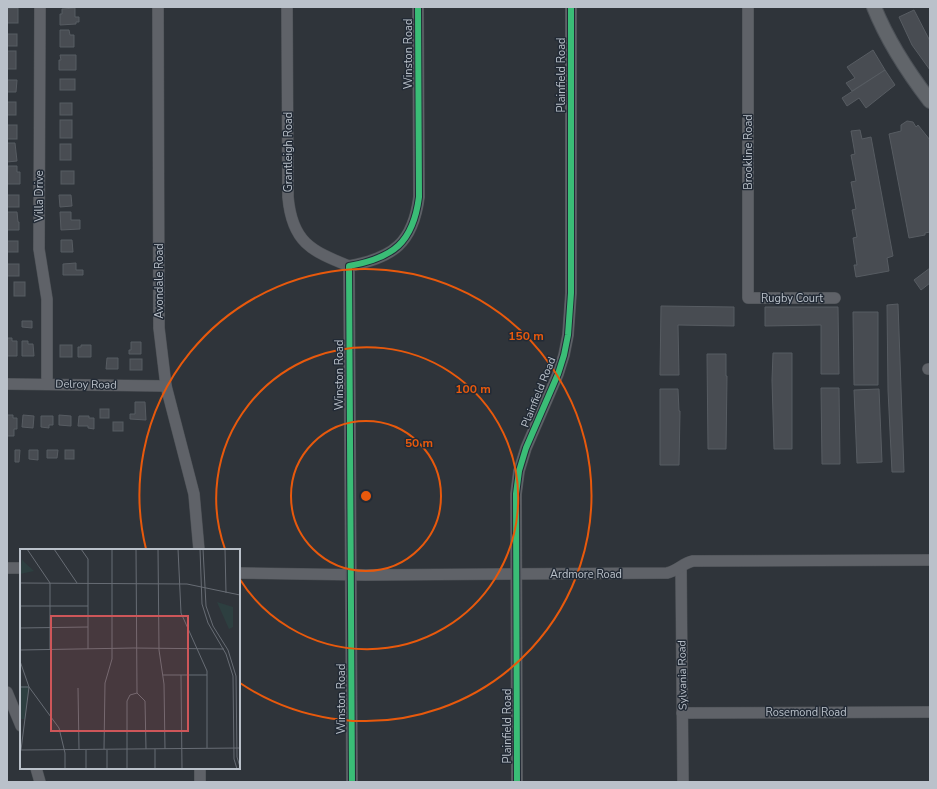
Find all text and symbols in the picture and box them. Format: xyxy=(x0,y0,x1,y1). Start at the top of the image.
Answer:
street label: Winston Road xyxy=(401,19,416,89)
street label: Plainfield Road xyxy=(554,38,569,112)
street label: Grantleigh Road xyxy=(281,112,296,192)
street label: Brookline Road xyxy=(741,114,756,190)
street label: Villa Drive xyxy=(32,170,47,223)
street label: Avondale Road xyxy=(152,243,167,319)
street label: Rugby Court xyxy=(761,291,823,306)
text: 150 m xyxy=(508,328,544,344)
street label: Winston Road xyxy=(332,340,347,410)
street label: Plainfield Road xyxy=(517,355,559,430)
street label: Delroy Road xyxy=(55,376,117,393)
text: 100 m xyxy=(455,381,491,397)
text: 50 m xyxy=(405,435,433,451)
centre of rings xyxy=(359,489,373,503)
inset map xyxy=(20,549,240,769)
street label: Ardmore Road xyxy=(550,567,622,582)
street label: Sylvania Road xyxy=(674,640,691,710)
street label: Winston Road xyxy=(334,664,349,734)
street label: Plainfield Road xyxy=(500,689,515,763)
street label: Rosemond Road xyxy=(765,705,847,720)

